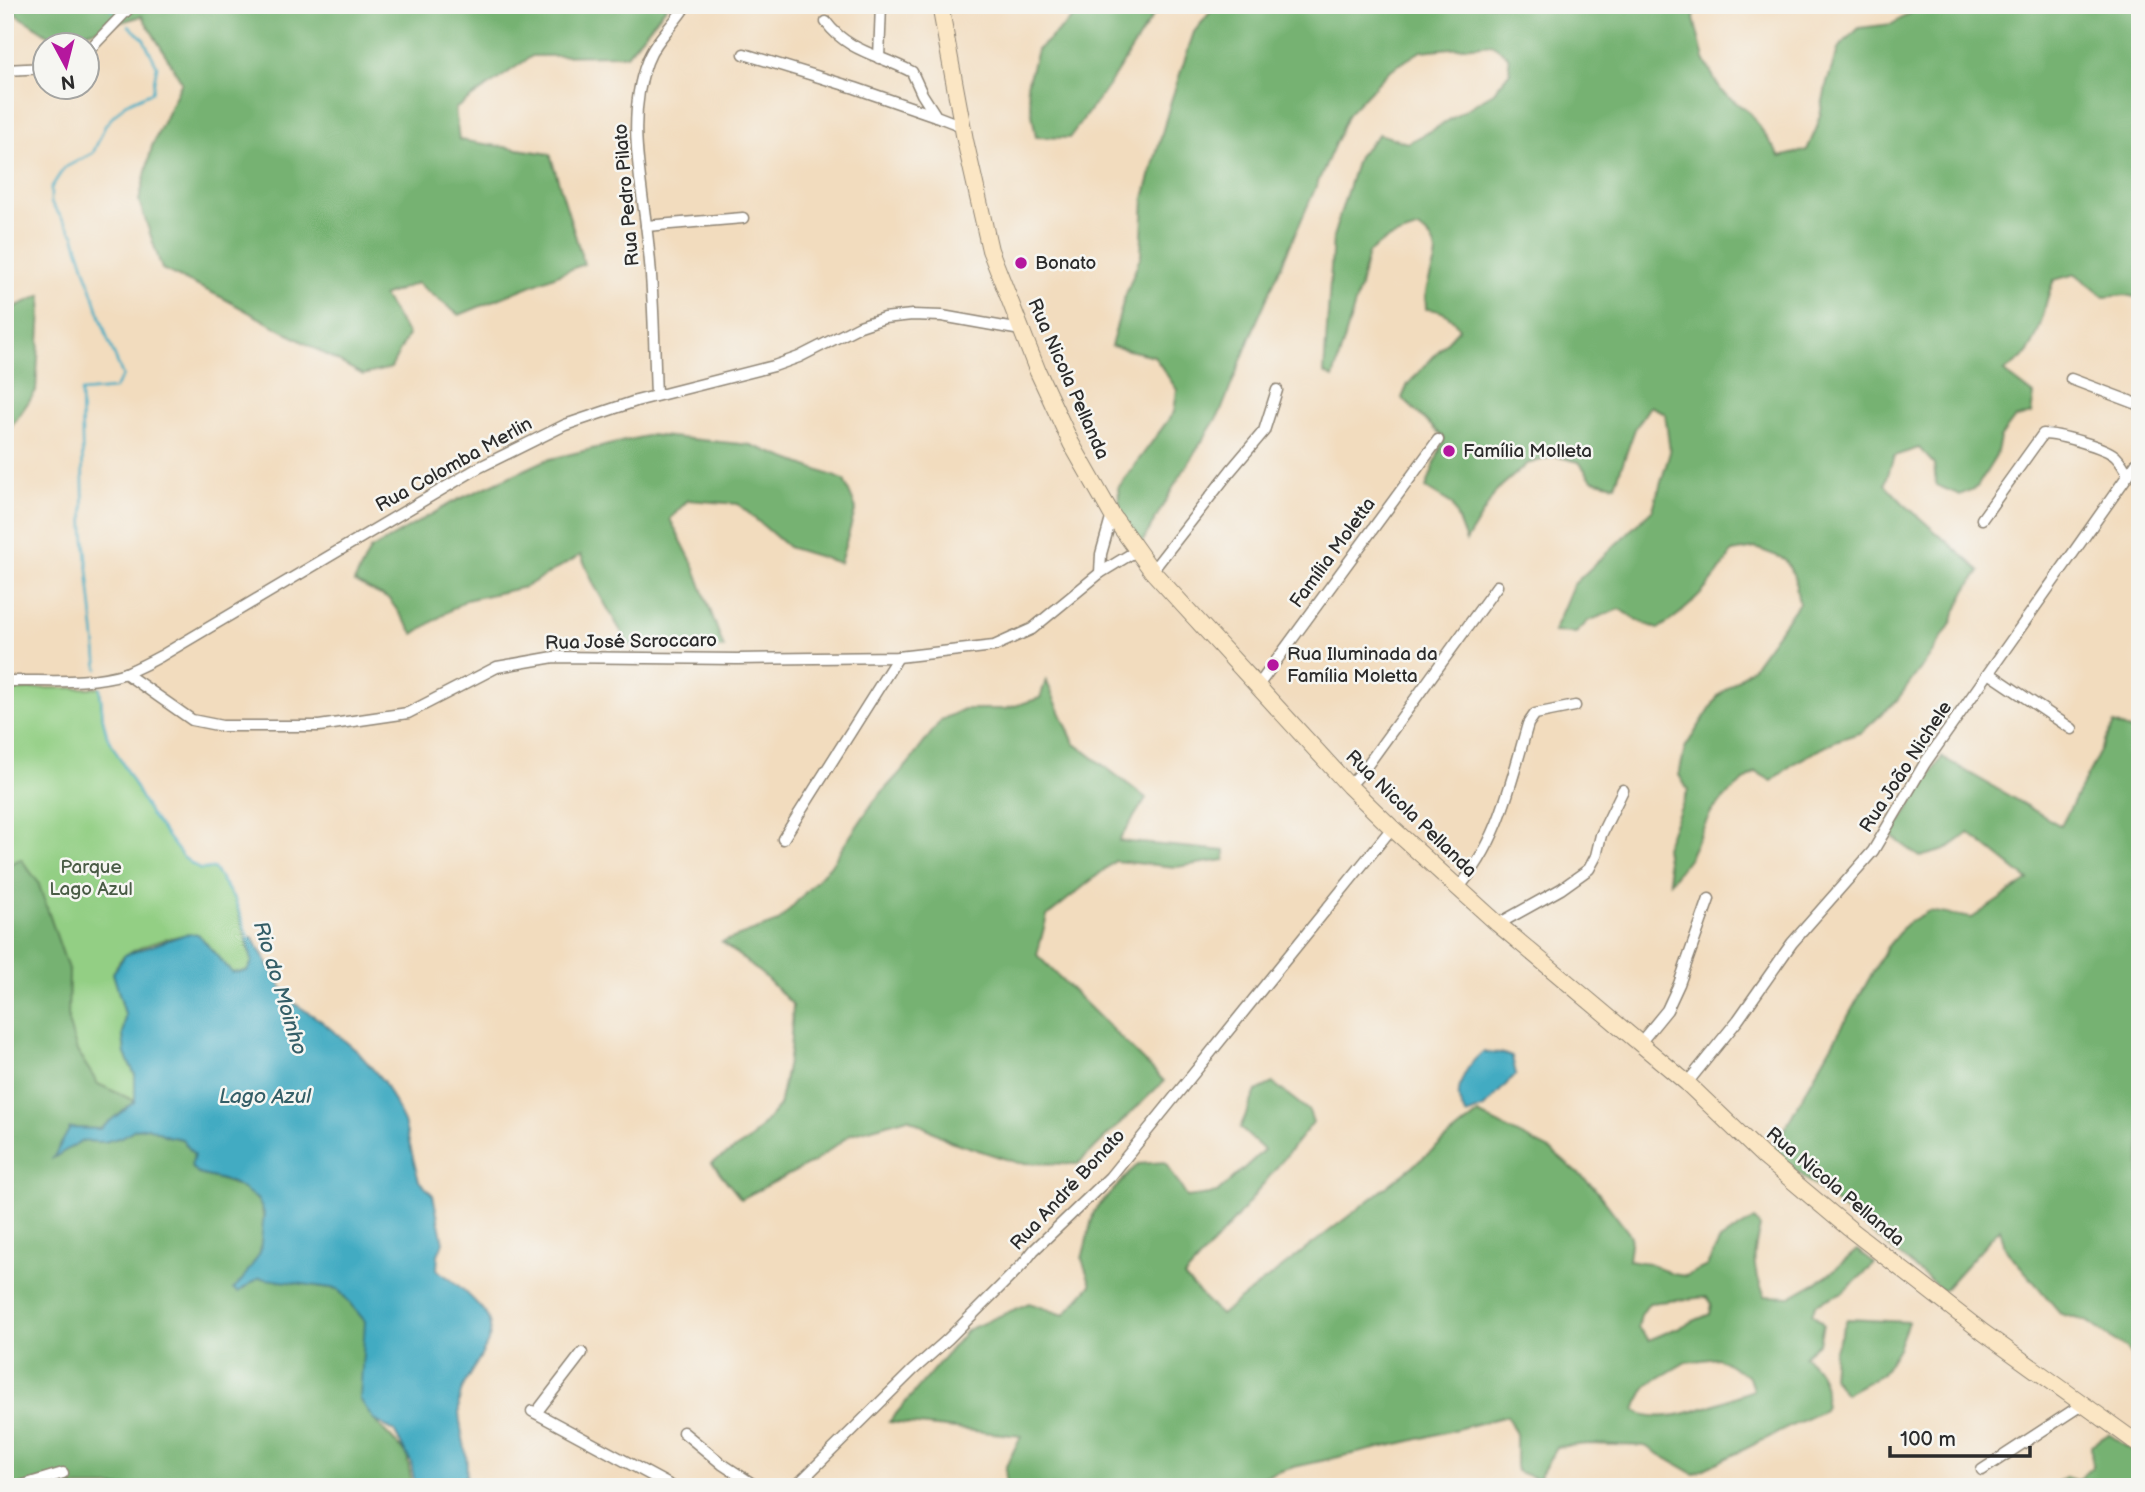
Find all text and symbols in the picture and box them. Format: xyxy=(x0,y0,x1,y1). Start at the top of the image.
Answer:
north arrow xyxy=(32,32,102,102)
text: N xyxy=(59,69,76,94)
street label: Rua Pedro Pilato xyxy=(609,123,645,267)
place label: Bonato xyxy=(1035,252,1096,275)
marker: Bonato xyxy=(1013,255,1029,271)
street label: Rua Nicola Pellanda xyxy=(1022,295,1114,463)
street label: Rua Colomba Merlin xyxy=(372,412,536,518)
place label: Família Molleta xyxy=(1463,440,1592,463)
marker: Família Molleta xyxy=(1441,443,1457,459)
street label: Família Moletta xyxy=(1285,493,1381,613)
street label: Rua José Scroccaro xyxy=(545,629,717,655)
place label: Rua Iluminada da Família Moletta xyxy=(1287,643,1438,688)
marker: Rua Iluminada da Família Moletta xyxy=(1265,657,1281,673)
street label: Rua João Nichele xyxy=(1855,697,1957,837)
street label: Rua Nicola Pellanda xyxy=(1341,745,1481,883)
park label: Parque Lago Azul xyxy=(49,856,133,901)
water label: Rio do Moinho xyxy=(248,918,312,1058)
water label: Lago Azul xyxy=(219,1084,312,1109)
street label: Rua Nicola Pellanda xyxy=(1761,1122,1909,1252)
street label: Rua André Bonato xyxy=(1006,1125,1130,1255)
scale bar xyxy=(1890,1415,2030,1459)
text: 100 m xyxy=(1900,1427,1956,1452)

